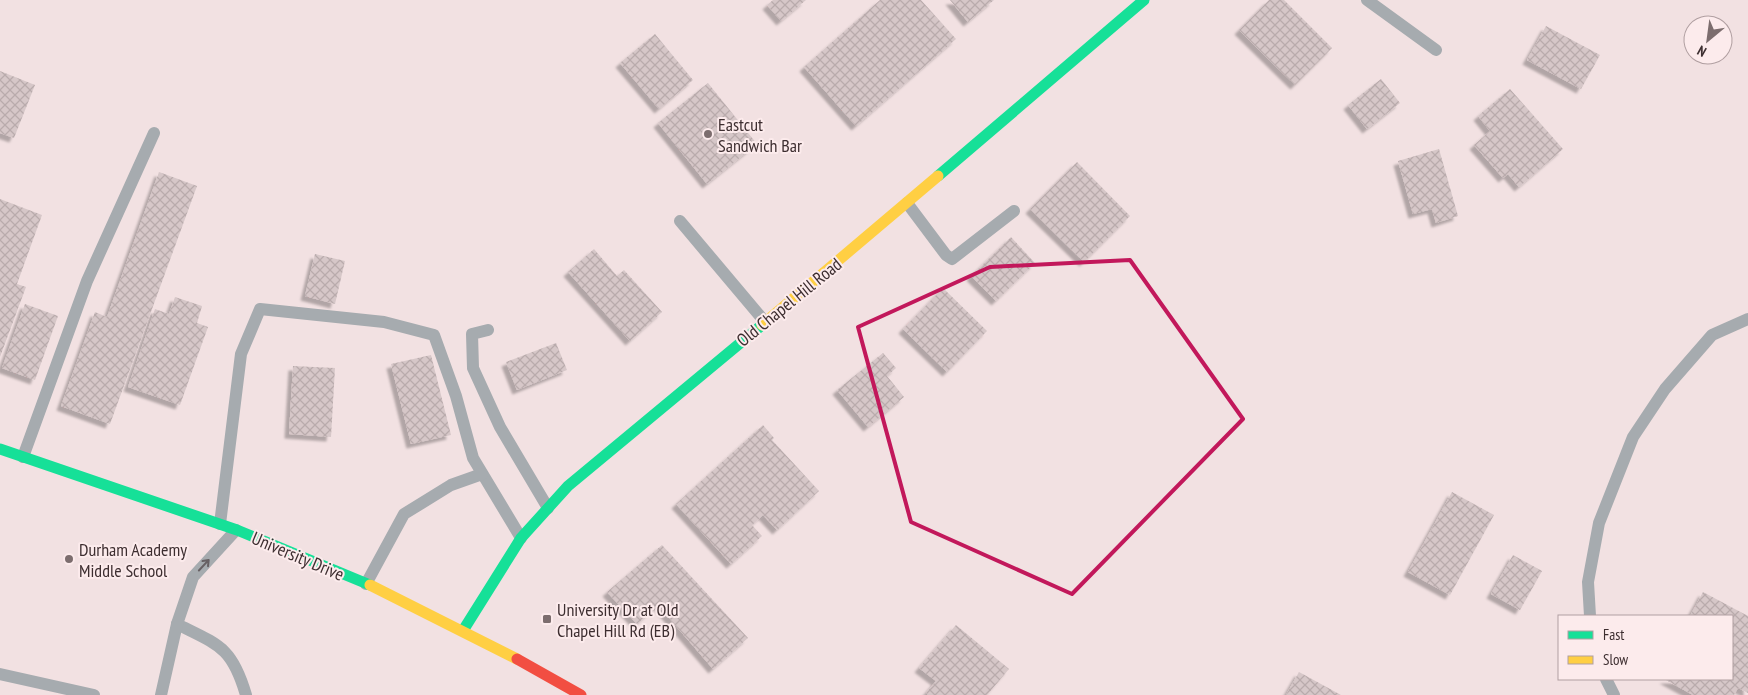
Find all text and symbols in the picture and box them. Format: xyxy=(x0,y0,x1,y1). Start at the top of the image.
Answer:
north arrow xyxy=(1683,15,1733,65)
text: N xyxy=(1694,42,1709,61)
place label: Eastcut Sandwich Bar xyxy=(718,113,802,157)
marker: Eastcut Sandwich Bar xyxy=(702,128,714,140)
street label: Old Chapel Hill Road xyxy=(732,253,846,351)
street label: University Drive xyxy=(248,526,348,586)
place label: Durham Academy Middle School xyxy=(79,538,187,582)
marker: Durham Academy Middle School xyxy=(63,553,75,565)
one-way arrow xyxy=(199,558,210,571)
place label: University Dr at Old Chapel Hill Rd (EB) xyxy=(557,598,678,642)
marker: University Dr at Old Chapel Hill Rd (EB) xyxy=(541,613,553,625)
legend xyxy=(1558,615,1733,680)
text: Fast xyxy=(1603,625,1624,644)
text: Slow xyxy=(1603,650,1628,669)

